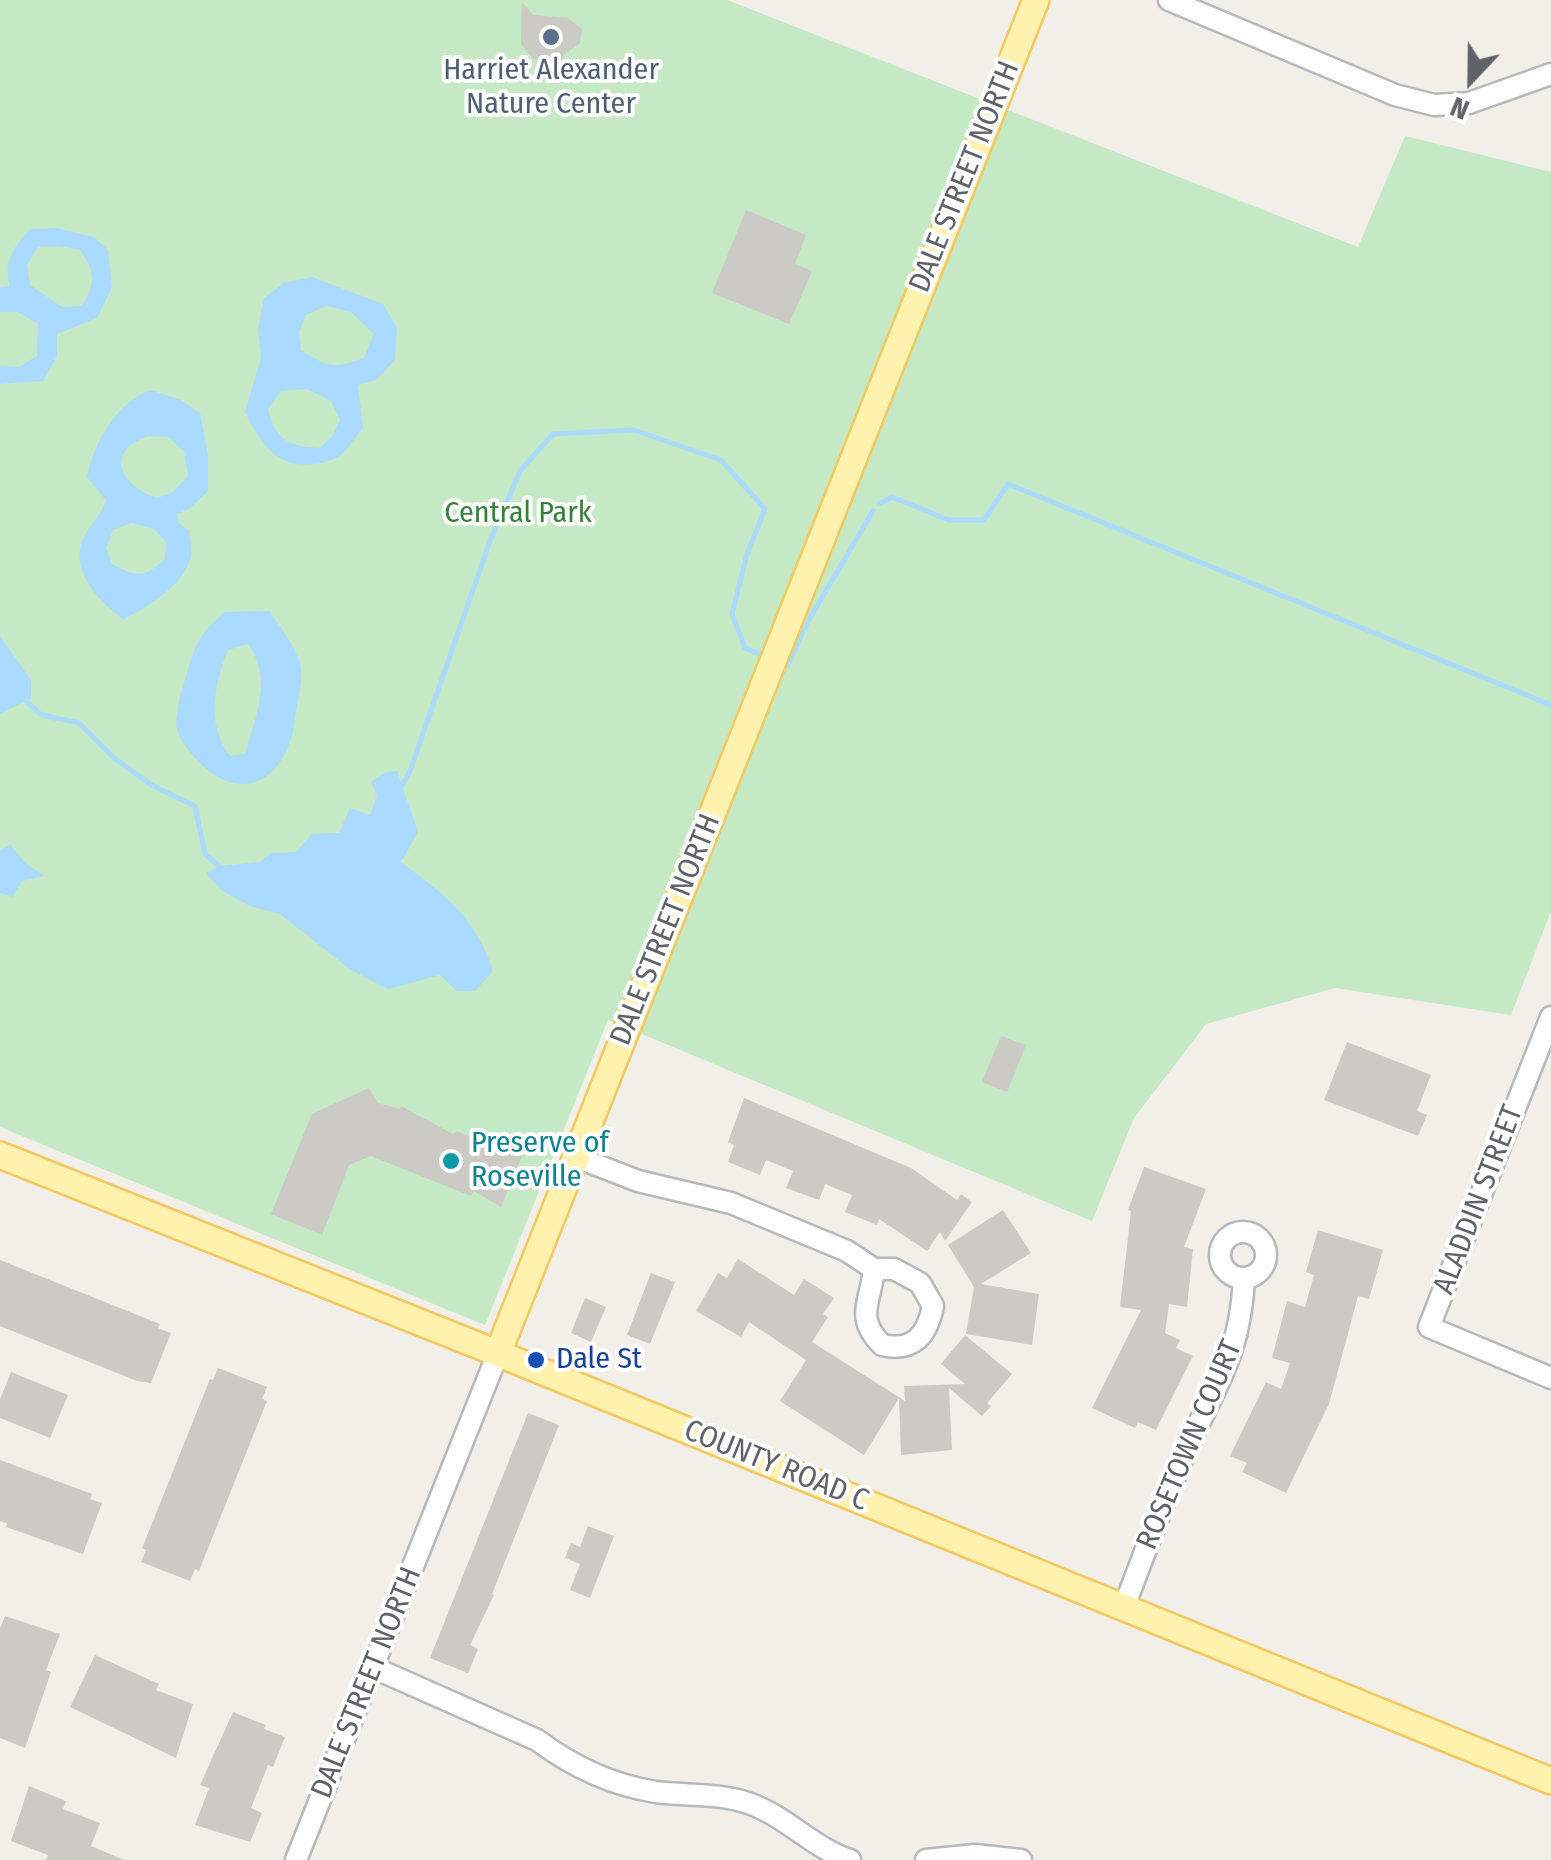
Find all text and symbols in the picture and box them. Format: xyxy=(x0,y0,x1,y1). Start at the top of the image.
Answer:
marker: Harriet Alexander Nature Center xyxy=(540,26,562,48)
north arrow xyxy=(1421,30,1521,130)
place label: Harriet Alexander Nature Center xyxy=(443,53,659,124)
street label: DALE STREET NORTH xyxy=(902,56,1028,298)
text: N xyxy=(1446,90,1474,127)
park label: Central Park xyxy=(444,496,592,532)
street label: DALE STREET NORTH xyxy=(603,809,729,1051)
street label: ALADDIN STREET xyxy=(1426,1101,1532,1299)
place label: Preserve of Roseville xyxy=(471,1126,609,1196)
marker: Preserve of Roseville xyxy=(440,1150,462,1172)
street label: ROSETOWN COURT xyxy=(1130,1335,1250,1555)
place label: Dale St xyxy=(556,1342,642,1378)
marker: Dale St xyxy=(525,1349,547,1371)
street label: COUNTY ROAD C xyxy=(679,1413,873,1519)
street label: DALE STREET NORTH xyxy=(304,1562,430,1804)

